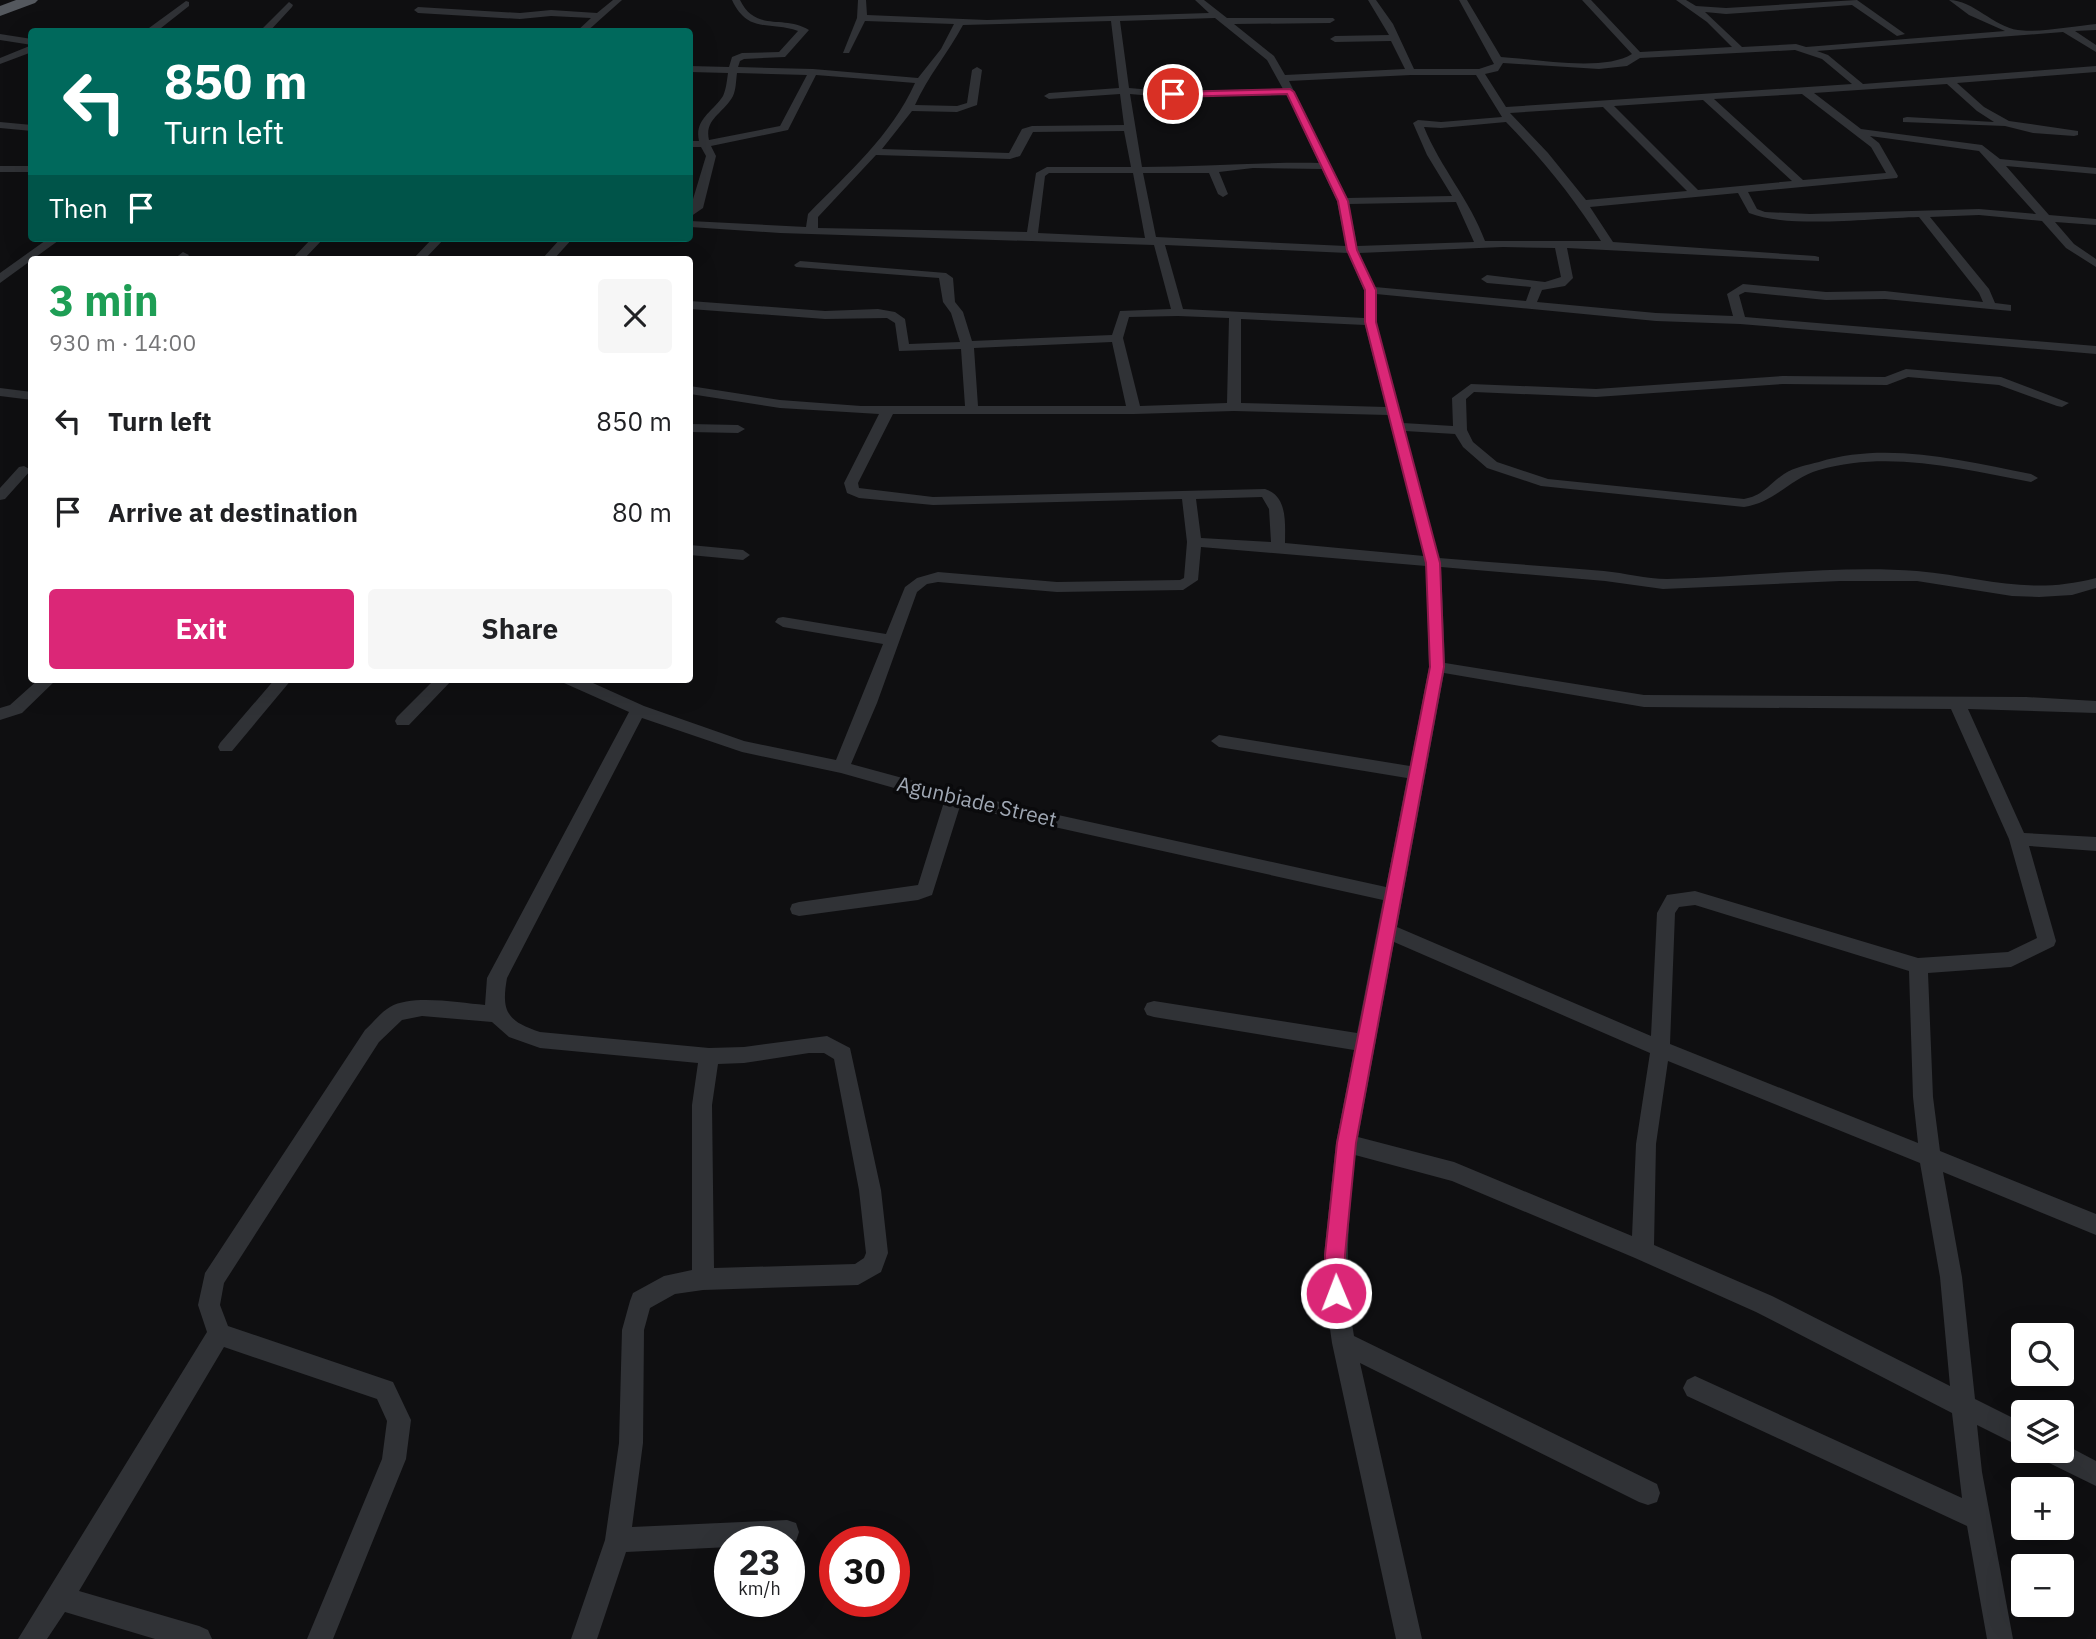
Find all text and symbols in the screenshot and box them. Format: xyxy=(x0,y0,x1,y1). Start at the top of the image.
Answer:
text: 850 m xyxy=(164,49,308,112)
icon: left xyxy=(49,56,140,147)
pin xyxy=(1143,64,1203,124)
icon: arrive xyxy=(1154,75,1192,113)
text: Turn left xyxy=(164,111,284,153)
icon: arrive xyxy=(122,189,160,227)
text: Then xyxy=(49,191,108,225)
text: 3 min xyxy=(49,273,159,328)
button: close xyxy=(598,279,672,353)
text: 930 m · 14:00 xyxy=(49,327,196,357)
icon: left xyxy=(49,402,87,440)
text: Turn left xyxy=(108,404,211,438)
text: 850 m xyxy=(596,404,672,438)
icon: arrive xyxy=(49,493,87,531)
text: Arrive at destination xyxy=(108,495,358,529)
text: 80 m xyxy=(612,495,672,529)
button: Exit xyxy=(49,589,354,669)
button: Share xyxy=(368,589,672,669)
street label: Agunbiade Street xyxy=(894,769,1060,833)
position arrow xyxy=(1299,1256,1373,1330)
map controls xyxy=(2011,1323,2074,1617)
button: search xyxy=(2011,1323,2074,1386)
button: layers xyxy=(2011,1400,2074,1463)
button: + xyxy=(2011,1477,2074,1540)
speed limit sign: 30 xyxy=(819,1526,910,1617)
text: 23 xyxy=(738,1539,781,1585)
button: − xyxy=(2011,1554,2074,1617)
text: km/h xyxy=(738,1577,781,1600)

